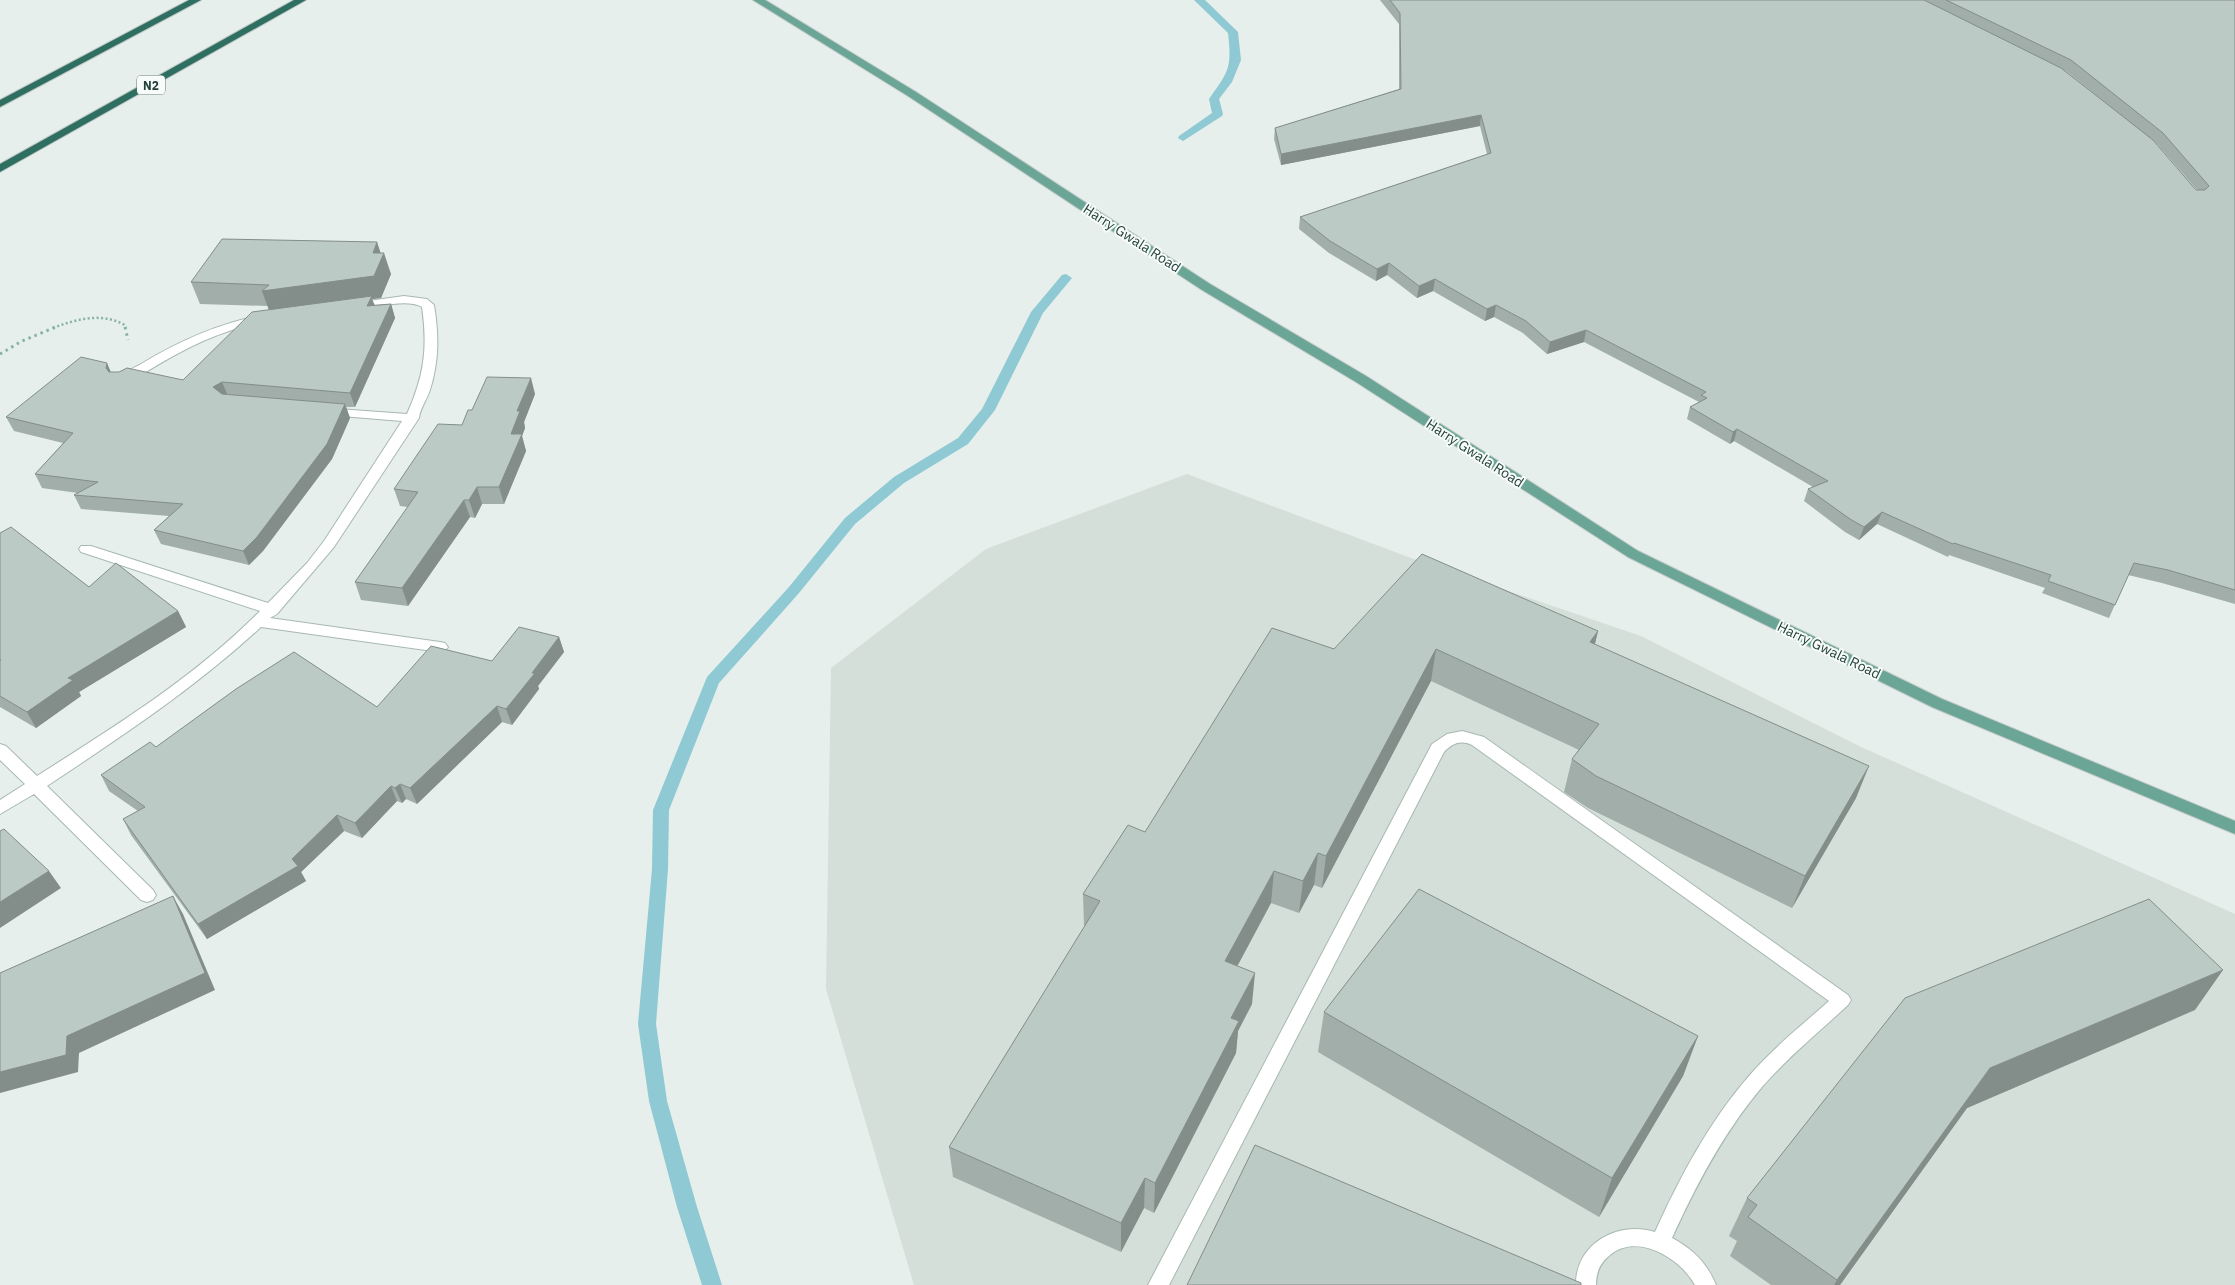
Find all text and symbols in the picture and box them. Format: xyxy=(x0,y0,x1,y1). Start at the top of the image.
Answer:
road number: N2 xyxy=(137,76,165,94)
street label: Harry Gwala Road xyxy=(1080,200,1184,276)
street label: Harry Gwala Road xyxy=(1423,415,1527,491)
street label: Harry Gwala Road xyxy=(1774,617,1884,683)

